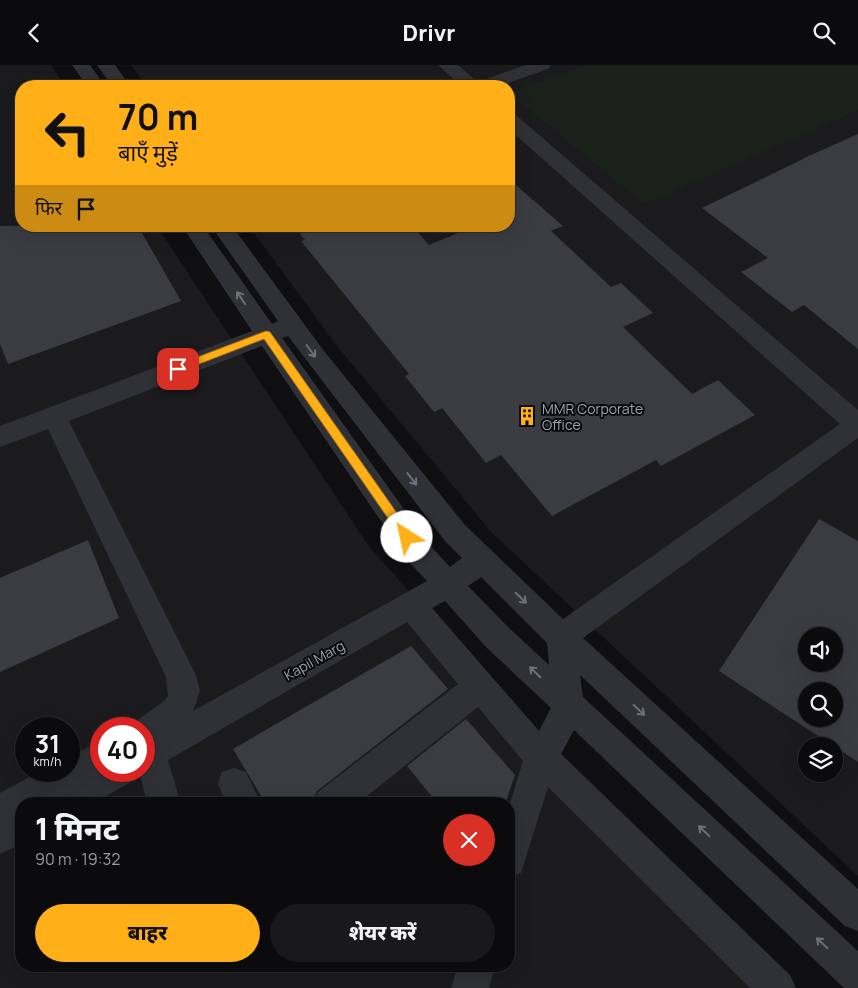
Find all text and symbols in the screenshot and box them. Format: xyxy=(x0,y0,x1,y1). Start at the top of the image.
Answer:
text: Drivr xyxy=(403,18,455,48)
icon: back xyxy=(20,19,48,47)
icon: search xyxy=(810,19,838,47)
text: 70 m xyxy=(118,93,198,141)
icon: left xyxy=(35,100,100,165)
text: बाएँ मुड़ें xyxy=(118,138,178,168)
text: फिर xyxy=(35,195,62,221)
icon: arrive xyxy=(72,195,100,223)
one-way arrow xyxy=(236,291,246,305)
one-way arrow xyxy=(306,344,316,358)
pin xyxy=(157,348,199,390)
icon: arrive xyxy=(164,355,192,383)
place label: MMR Corporate Office xyxy=(542,399,643,434)
building icon: MMR Corporate Office xyxy=(516,405,538,427)
one-way arrow xyxy=(406,472,417,485)
position arrow xyxy=(380,510,432,562)
one-way arrow xyxy=(515,592,527,604)
map controls xyxy=(798,627,843,782)
button: sound xyxy=(798,627,843,672)
street label: Kapil Marg xyxy=(280,636,348,684)
one-way arrow xyxy=(529,666,541,678)
button: search xyxy=(798,682,843,727)
one-way arrow xyxy=(633,704,646,715)
speed limit sign: 40 xyxy=(90,717,155,782)
text: 31 xyxy=(35,726,60,761)
button: layers xyxy=(798,737,843,782)
text: km/h xyxy=(34,753,61,770)
text: 1 मिनट xyxy=(35,808,119,849)
button: close xyxy=(443,814,495,866)
one-way arrow xyxy=(698,825,710,837)
text: 90 m · 19:32 xyxy=(35,848,120,870)
button: बाहर xyxy=(35,904,260,962)
button: शेयर करें xyxy=(270,904,495,962)
one-way arrow xyxy=(816,937,829,949)

